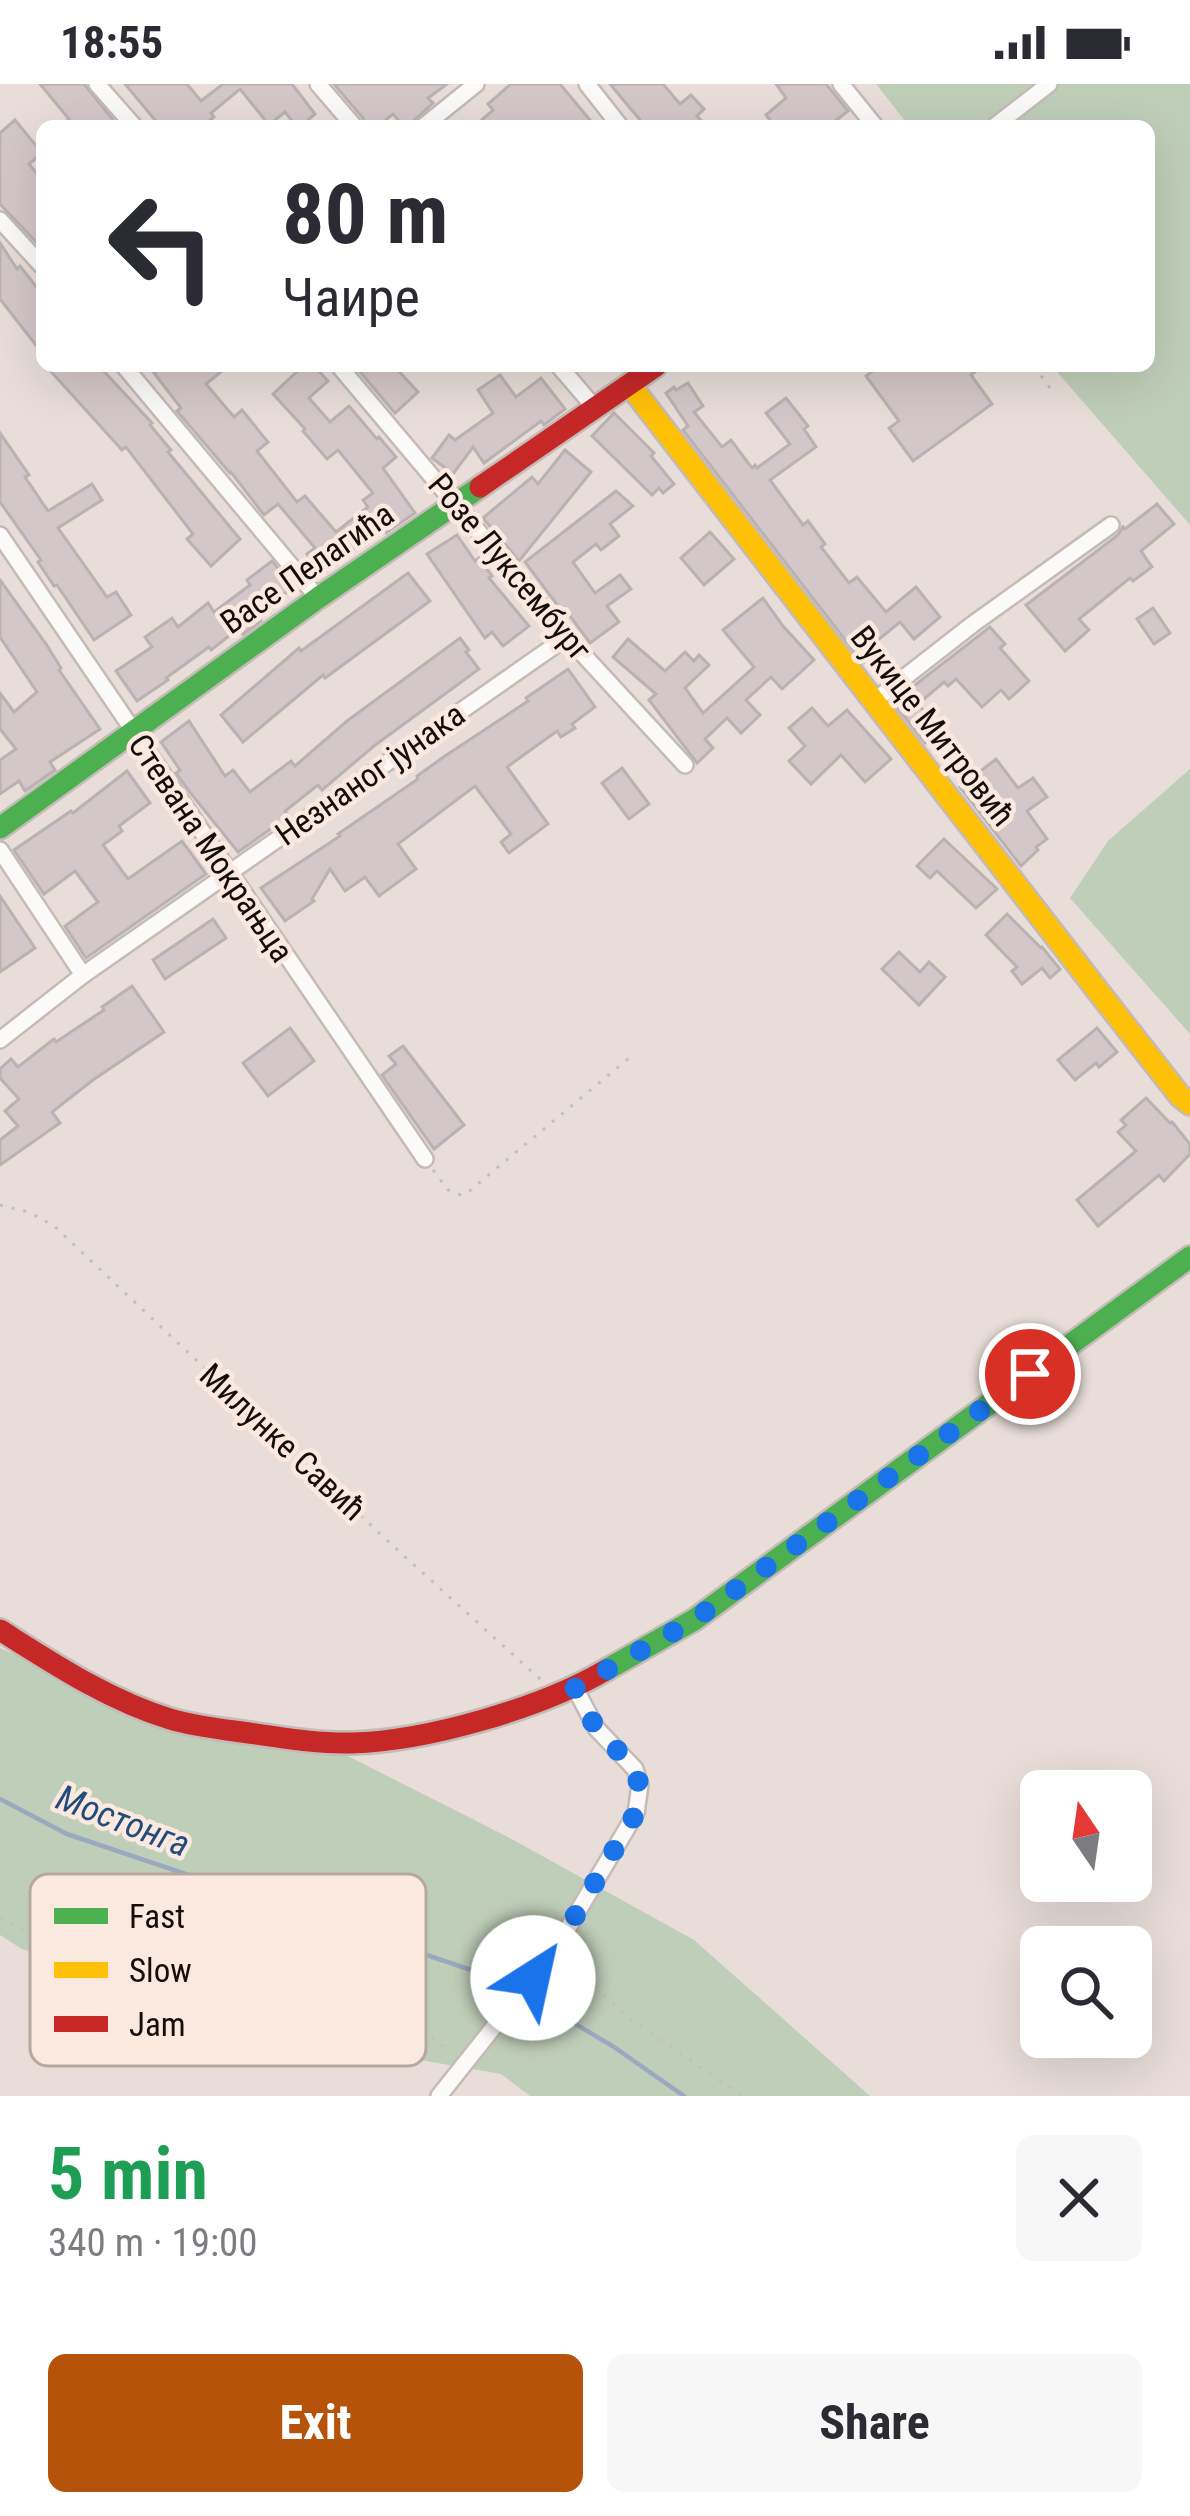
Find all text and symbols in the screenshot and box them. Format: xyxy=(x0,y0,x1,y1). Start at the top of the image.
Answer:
text: 18:55 xyxy=(60,16,163,69)
text: 80 m xyxy=(282,165,449,264)
icon: left xyxy=(84,168,240,324)
text: Чаире xyxy=(282,266,420,329)
street label: Розе Луксембург xyxy=(420,465,600,669)
street label: Васе Пелагића xyxy=(213,494,401,642)
street label: Вукице Митровић xyxy=(843,618,1023,834)
street label: Незнаног јунака xyxy=(268,694,472,854)
street label: Стевана Мокрањца xyxy=(120,727,302,969)
pin xyxy=(979,1323,1081,1425)
icon: arrive xyxy=(997,1341,1063,1407)
street label: Милунке Савић xyxy=(192,1355,374,1529)
north arrow xyxy=(1020,1770,1152,1902)
map controls xyxy=(1020,1770,1152,2058)
water label: Мостонга xyxy=(51,1776,195,1866)
legend xyxy=(30,1874,426,2066)
text: Fast xyxy=(129,1897,185,1936)
position arrow xyxy=(470,1915,596,2041)
button: search xyxy=(1020,1926,1152,2058)
text: Slow xyxy=(129,1951,192,1990)
text: Jam xyxy=(129,2005,186,2044)
text: 5 min xyxy=(48,2132,208,2217)
button: close xyxy=(1016,2135,1142,2261)
text: 340 m · 19:00 xyxy=(48,2220,258,2266)
button: Exit xyxy=(48,2354,583,2492)
button: Share xyxy=(607,2354,1142,2492)

